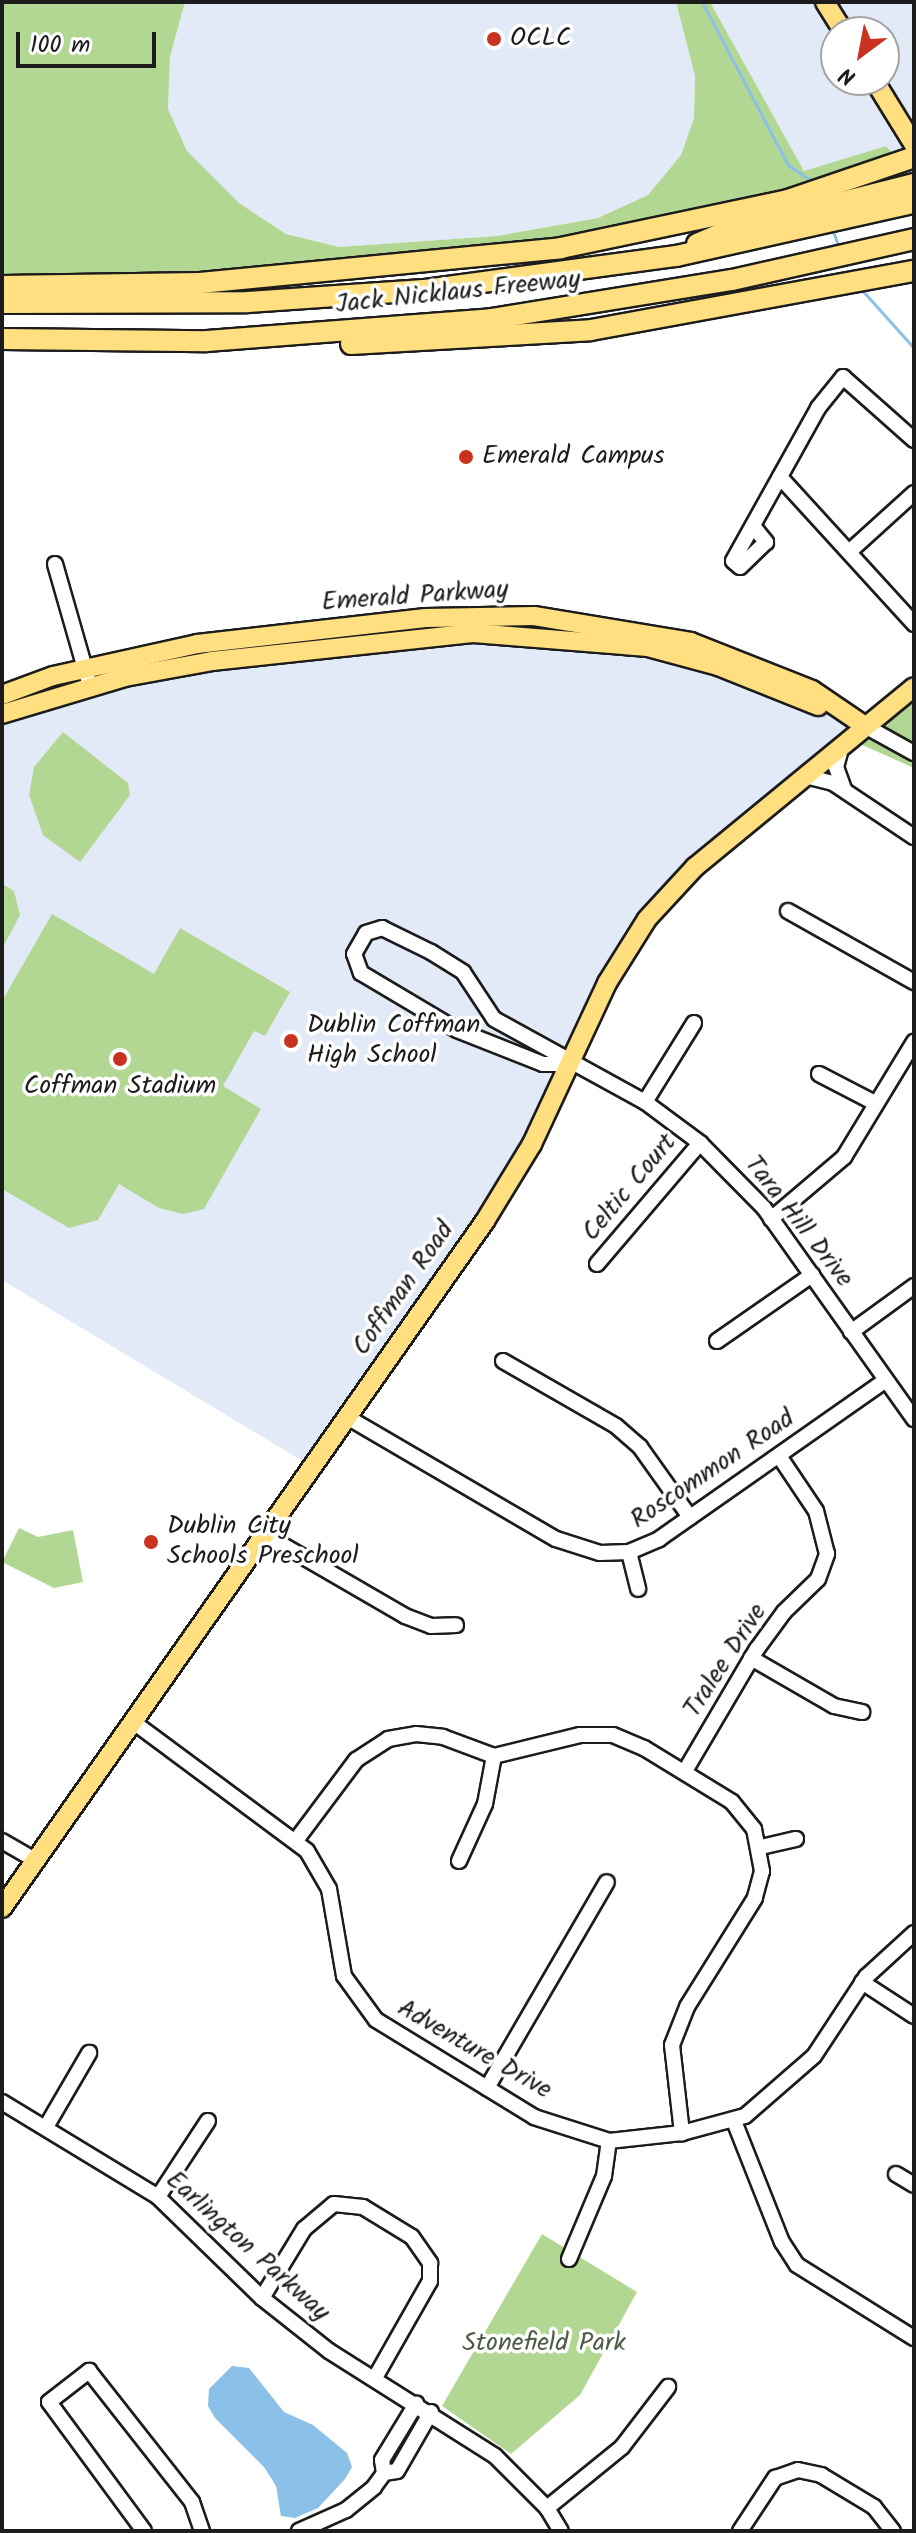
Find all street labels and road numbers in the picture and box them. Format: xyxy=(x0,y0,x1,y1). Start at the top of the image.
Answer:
street label: Jack Nicklaus Freeway xyxy=(334,265,582,321)
street label: Emerald Parkway xyxy=(321,575,509,619)
street label: Celtic Court xyxy=(576,1128,684,1248)
street label: Tara Hill Drive xyxy=(737,1150,859,1294)
street label: Coffman Road xyxy=(346,1216,462,1362)
street label: Roscommon Road xyxy=(625,1404,801,1536)
street label: Tralee Drive xyxy=(678,1598,774,1724)
street label: Adventure Drive xyxy=(391,1993,557,2107)
street label: Earlington Parkway xyxy=(159,2165,335,2329)

